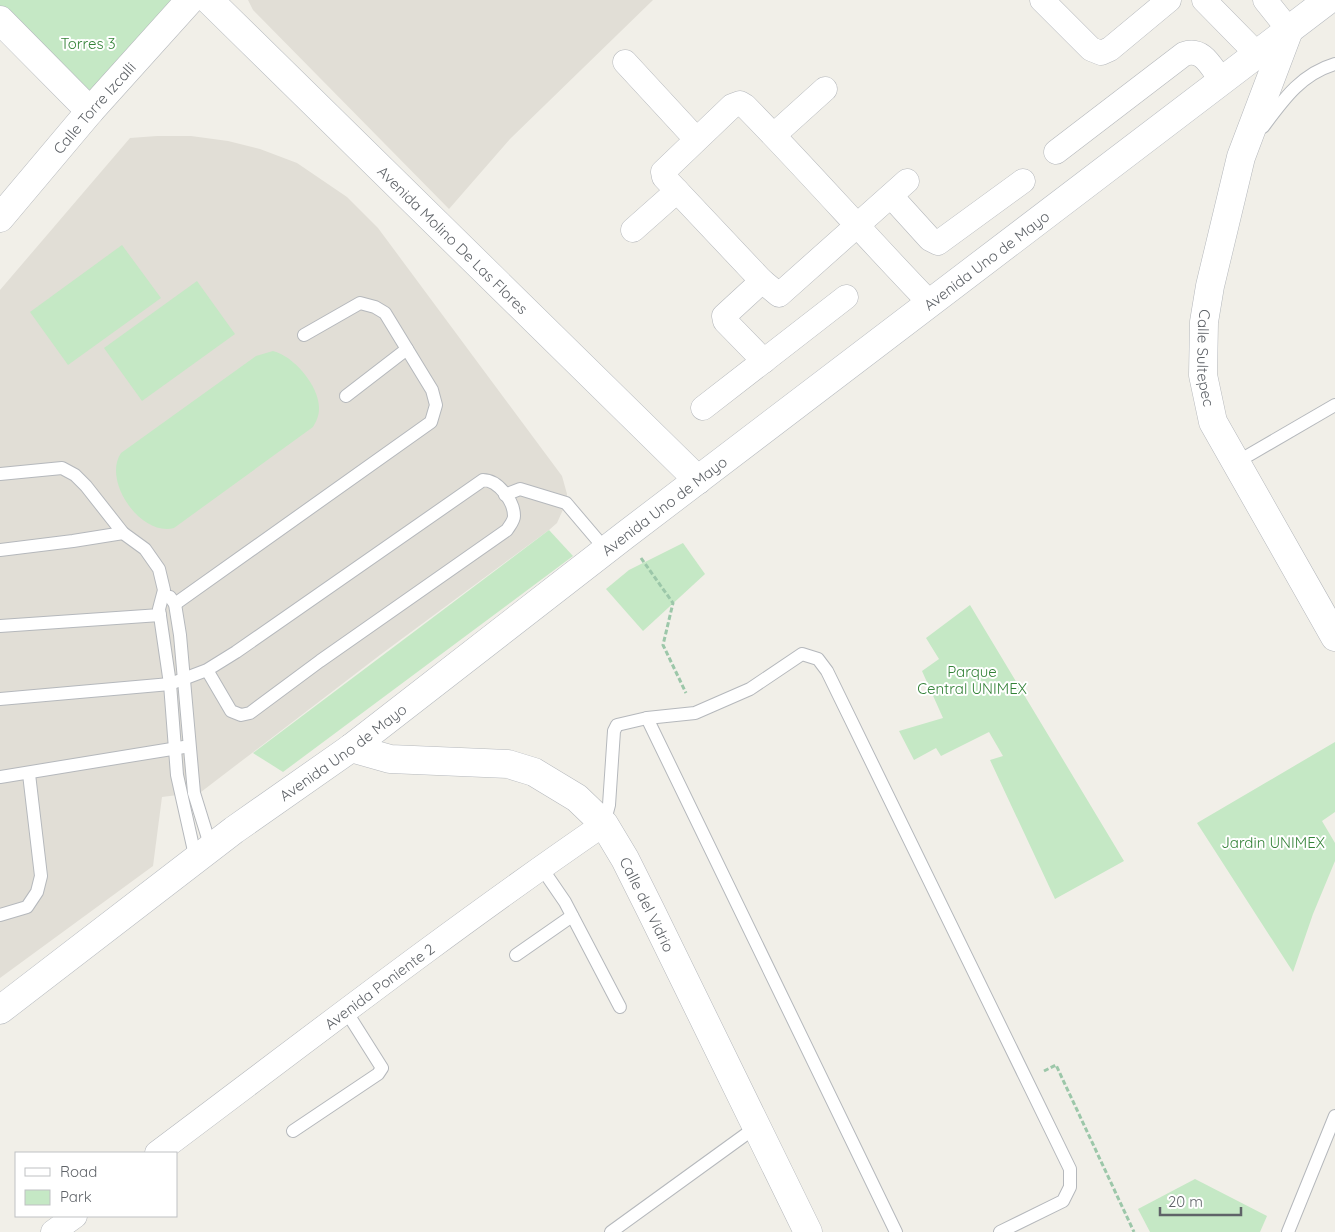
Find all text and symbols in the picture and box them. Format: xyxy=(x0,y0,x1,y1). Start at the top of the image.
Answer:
park label: Torres 3 xyxy=(60,34,116,53)
street label: Calle Torre Izcalli xyxy=(49,58,139,158)
street label: Avenida Molino De Las Flores xyxy=(374,162,532,318)
street label: Avenida Uno de Mayo xyxy=(920,206,1053,314)
street label: Calle Sultepec xyxy=(1193,308,1219,408)
street label: Avenida Uno de Mayo xyxy=(597,452,731,560)
park label: Parque Central UNIMEX xyxy=(917,662,1027,698)
street label: Avenida Uno de Mayo xyxy=(275,699,410,805)
park label: Jardin UNIMEX xyxy=(1221,833,1325,852)
street label: Calle del Vidrio xyxy=(616,854,679,955)
street label: Avenida Poniente 2 xyxy=(320,939,438,1033)
legend xyxy=(15,1152,178,1217)
text: Road xyxy=(60,1162,97,1181)
scale bar xyxy=(1160,1184,1241,1216)
text: Park xyxy=(60,1187,92,1206)
text: 20 m xyxy=(1168,1192,1203,1211)

